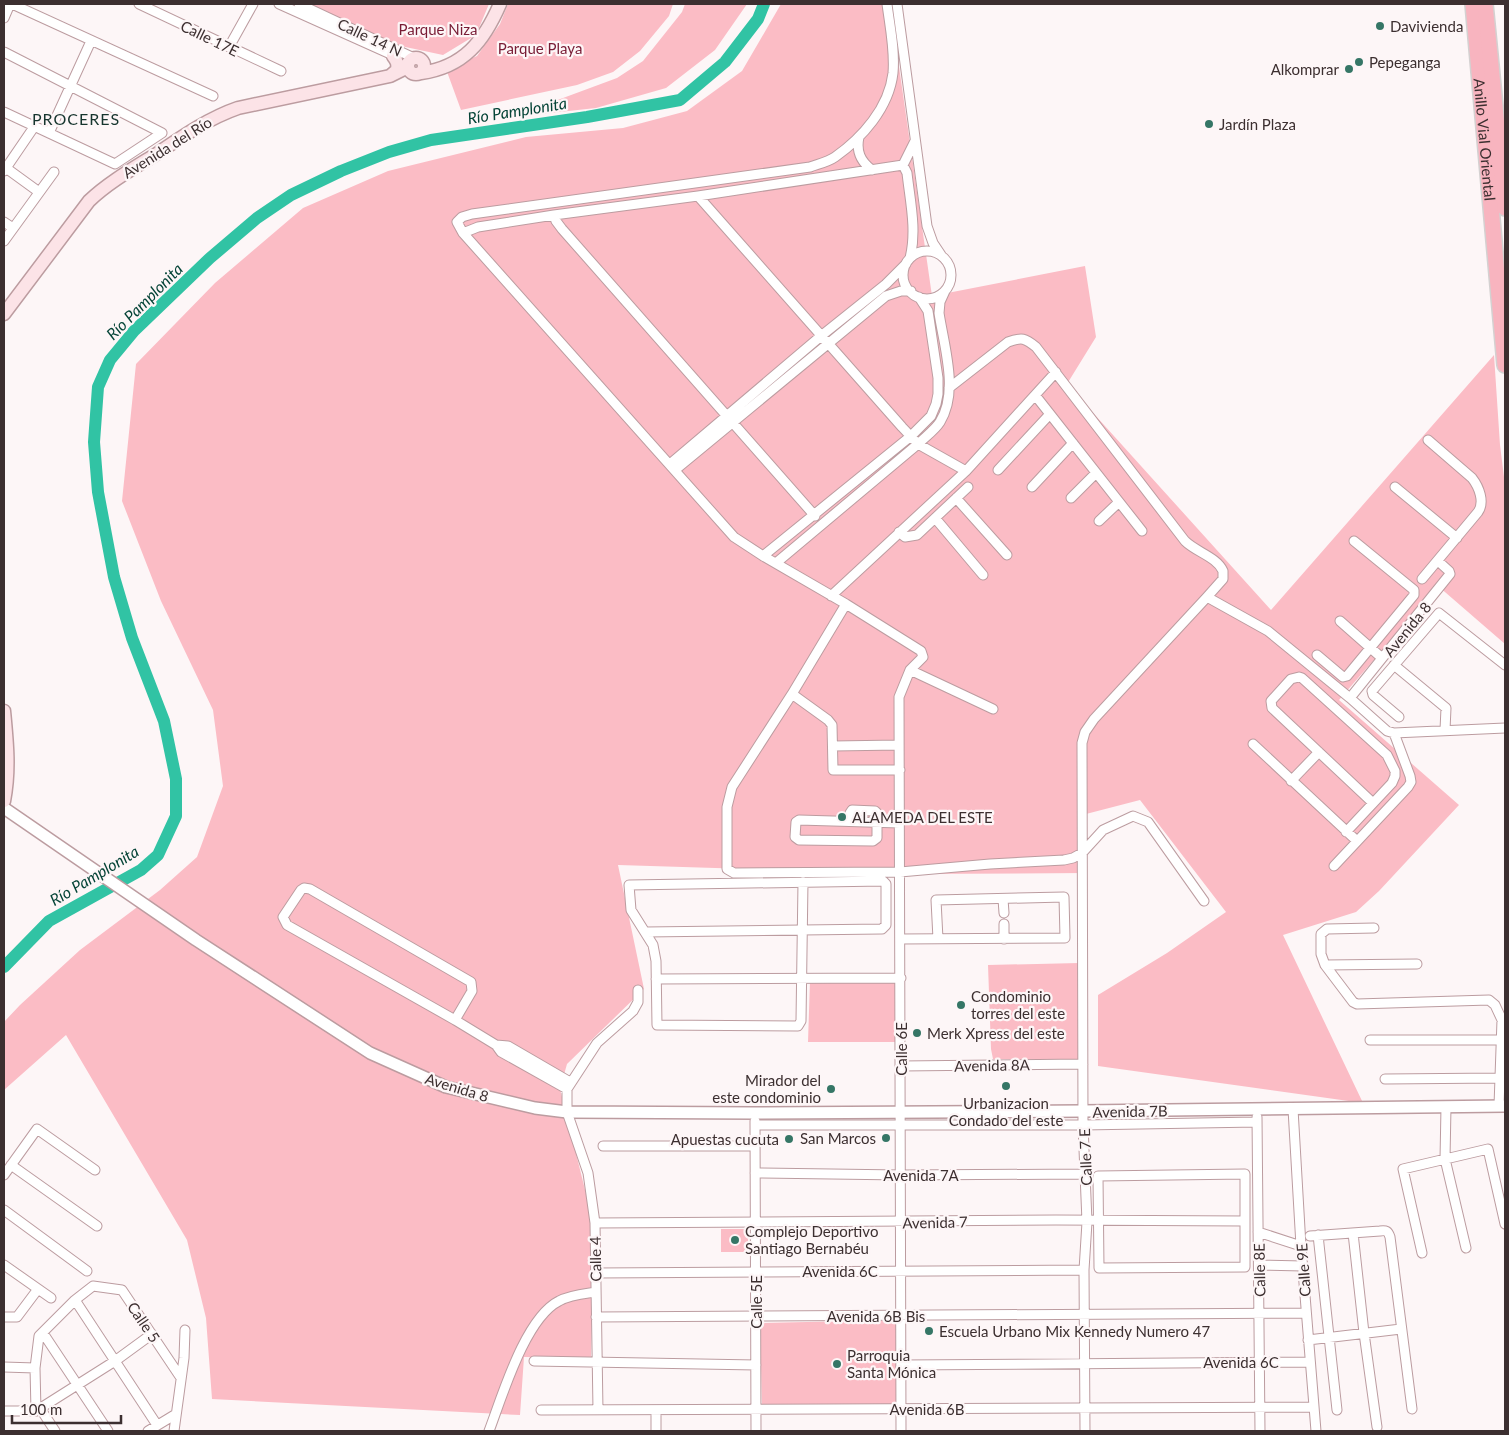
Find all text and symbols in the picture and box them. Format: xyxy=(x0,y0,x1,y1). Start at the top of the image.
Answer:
street label: Calle 14 N xyxy=(335,14,405,60)
street label: Calle 17E xyxy=(178,16,242,60)
place label: Davivienda xyxy=(1390,17,1463,35)
park label: Parque Niza xyxy=(398,20,478,38)
marker: Davivienda xyxy=(1374,20,1386,32)
park label: Parque Playa xyxy=(498,39,582,57)
place label: Pepeganga xyxy=(1369,53,1441,71)
marker: Pepeganga xyxy=(1353,56,1365,68)
place label: Alkomprar xyxy=(1271,60,1340,78)
marker: Alkomprar xyxy=(1343,63,1355,75)
street label: Anillo Vial Oriental xyxy=(1471,77,1499,202)
water label: Río Pamplonita xyxy=(466,93,568,127)
district label: PROCERES xyxy=(32,109,120,128)
street label: Avenida del Río xyxy=(119,112,215,182)
place label: Jardín Plaza xyxy=(1219,115,1296,133)
marker: Jardín Plaza xyxy=(1203,118,1215,130)
water label: Río Pamplonita xyxy=(102,259,186,343)
street label: Avenida 8 xyxy=(1379,598,1435,660)
place label: ALAMEDA DEL ESTE xyxy=(852,808,993,826)
marker: ALAMEDA DEL ESTE xyxy=(836,811,848,823)
water label: Río Pamplonita xyxy=(46,841,142,909)
place label: Condominio torres del este xyxy=(971,987,1065,1022)
marker: Condominio torres del este xyxy=(955,999,967,1011)
street label: Calle 6E xyxy=(892,1022,910,1076)
place label: Merk Xpress del este xyxy=(927,1024,1065,1042)
marker: Merk Xpress del este xyxy=(911,1027,923,1039)
street label: Avenida 8A xyxy=(954,1055,1031,1075)
street label: Avenida 8 xyxy=(423,1069,491,1105)
place label: Mirador del este condominio xyxy=(712,1071,821,1106)
marker: Urbanizacion Condado del este xyxy=(1000,1080,1012,1092)
marker: Mirador del este condominio xyxy=(825,1083,837,1095)
place label: Urbanizacion Condado del este xyxy=(949,1094,1063,1129)
street label: Avenida 7B xyxy=(1092,1101,1168,1121)
street label: Calle 7 E xyxy=(1075,1128,1095,1186)
place label: San Marcos xyxy=(800,1129,876,1147)
place label: Apuestas cucuta xyxy=(671,1130,779,1148)
marker: San Marcos xyxy=(880,1132,892,1144)
marker: Apuestas cucuta xyxy=(783,1133,795,1145)
street label: Avenida 7A xyxy=(883,1166,960,1184)
street label: Avenida 7 xyxy=(902,1212,968,1232)
place label: Complejo Deportivo Santiago Bernabéu xyxy=(745,1222,878,1257)
marker: Complejo Deportivo Santiago Bernabéu xyxy=(729,1234,741,1246)
street label: Calle 4 xyxy=(586,1236,604,1282)
street label: Calle 8E xyxy=(1250,1243,1268,1297)
street label: Calle 9E xyxy=(1292,1243,1314,1297)
street label: Avenida 6C xyxy=(802,1262,878,1280)
street label: Calle 5E xyxy=(747,1275,765,1329)
street label: Calle 5 xyxy=(124,1298,164,1346)
street label: Avenida 6B Bis xyxy=(827,1307,925,1325)
place label: Escuela Urbano Mix Kennedy Numero 47 xyxy=(939,1322,1211,1340)
marker: Escuela Urbano Mix Kennedy Numero 47 xyxy=(923,1325,935,1337)
place label: Parroquia Santa Mónica xyxy=(847,1346,936,1381)
street label: Avenida 6C xyxy=(1203,1353,1279,1371)
marker: Parroquia Santa Mónica xyxy=(831,1358,843,1370)
scale bar xyxy=(12,1392,121,1424)
text: 100 m xyxy=(20,1400,62,1418)
street label: Avenida 6B xyxy=(889,1400,965,1418)

